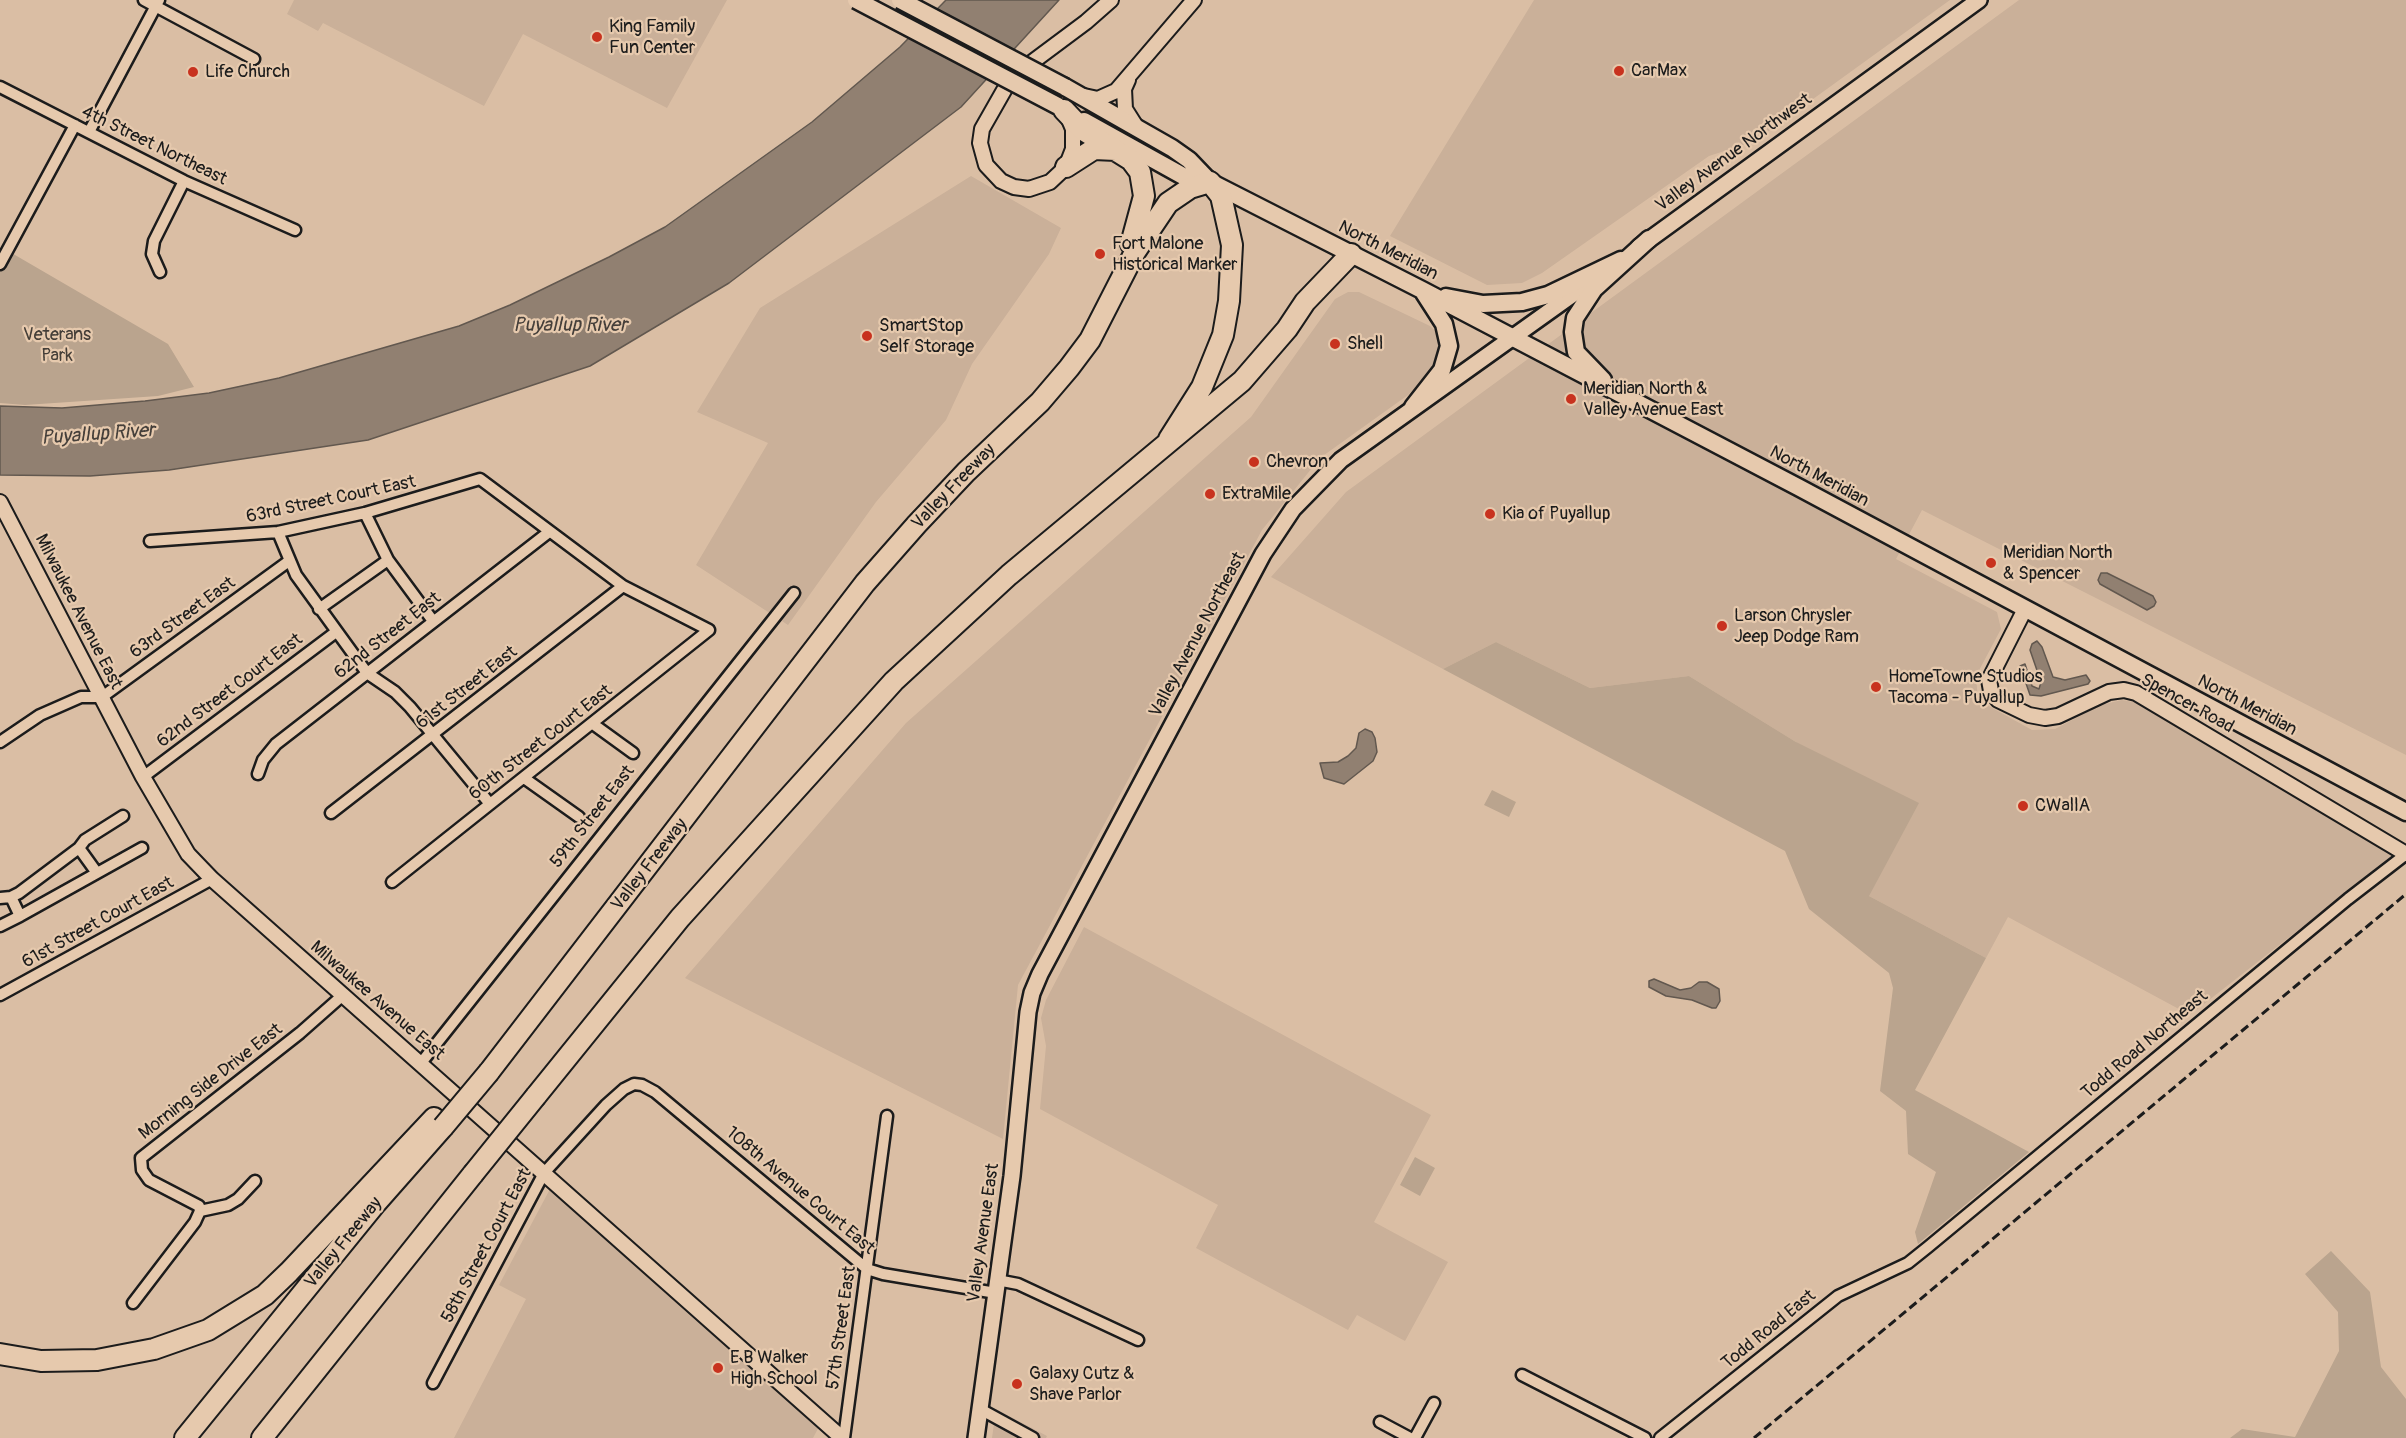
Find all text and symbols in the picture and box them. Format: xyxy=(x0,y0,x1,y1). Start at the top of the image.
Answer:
place label: King Family Fun Center xyxy=(609,16,695,58)
marker: King Family Fun Center xyxy=(590,30,604,44)
place label: CarMax xyxy=(1631,60,1687,82)
place label: Life Church xyxy=(205,61,290,83)
marker: CarMax xyxy=(1612,64,1626,78)
marker: Life Church xyxy=(186,65,200,79)
street label: Valley Avenue Northwest xyxy=(1652,89,1816,217)
street label: 4th Street Northeast xyxy=(78,101,230,191)
street label: North Meridian xyxy=(1334,217,1442,285)
place label: Fort Malone Historical Marker xyxy=(1112,233,1237,276)
marker: Fort Malone Historical Marker xyxy=(1093,247,1107,261)
water label: Puyallup River xyxy=(513,314,627,338)
place label: SmartStop Self Storage xyxy=(879,315,974,358)
park label: Veterans Park xyxy=(23,324,91,366)
marker: SmartStop Self Storage xyxy=(860,329,874,343)
place label: Shell xyxy=(1347,333,1383,355)
marker: Shell xyxy=(1328,337,1342,351)
place label: Meridian North & Valley Avenue East xyxy=(1583,378,1723,420)
marker: Meridian North & Valley Avenue East xyxy=(1564,392,1578,406)
water label: Puyallup River xyxy=(40,419,156,451)
street label: Valley Freeway xyxy=(908,440,1000,534)
street label: North Meridian xyxy=(1766,442,1872,512)
place label: Chevron xyxy=(1266,451,1328,473)
marker: Chevron xyxy=(1247,455,1261,469)
street label: 63rd Street Court East xyxy=(244,472,418,528)
place label: ExtraMile xyxy=(1222,483,1291,505)
marker: ExtraMile xyxy=(1203,487,1217,501)
place label: Kia of Puyallup xyxy=(1502,503,1610,525)
marker: Kia of Puyallup xyxy=(1483,507,1497,521)
street label: Milwaukee Avenue East xyxy=(30,531,126,693)
place label: Meridian North & Spencer xyxy=(2003,542,2112,584)
street label: Valley Avenue Northeast xyxy=(1145,549,1251,721)
marker: Meridian North & Spencer xyxy=(1984,556,1998,570)
street label: 63rd Street East xyxy=(126,573,240,663)
street label: 62nd Street East xyxy=(330,588,446,684)
place label: Larson Chrysler Jeep Dodge Ram xyxy=(1734,605,1859,648)
marker: Larson Chrysler Jeep Dodge Ram xyxy=(1715,619,1729,633)
street label: 62nd Street Court East xyxy=(153,629,307,753)
street label: 61st Street East xyxy=(412,642,522,734)
place label: HomeTowne Studios Tacoma - Puyallup xyxy=(1888,666,2043,708)
street label: Spencer Road xyxy=(2137,670,2237,738)
street label: North Meridian xyxy=(2194,671,2300,741)
street label: 60th Street Court East xyxy=(465,680,617,806)
marker: HomeTowne Studios Tacoma - Puyallup xyxy=(1869,680,1883,694)
street label: 59th Street East xyxy=(546,761,640,873)
place label: CWallA xyxy=(2035,795,2090,817)
marker: CWallA xyxy=(2016,799,2030,813)
street label: Valley Freeway xyxy=(607,815,693,915)
street label: 61st Street Court East xyxy=(18,872,178,974)
street label: Milwaukee Avenue East xyxy=(305,937,449,1065)
street label: Todd Road Northeast xyxy=(2078,986,2212,1104)
street label: Morning Side Drive East xyxy=(135,1019,287,1145)
street label: 108th Avenue Court East xyxy=(721,1122,879,1260)
street label: Valley Avenue East xyxy=(964,1162,1004,1304)
street label: 58th Street Court East xyxy=(437,1165,537,1327)
street label: Valley Freeway xyxy=(301,1193,387,1293)
street label: 57th Street East xyxy=(823,1265,861,1391)
street label: Todd Road East xyxy=(1718,1286,1820,1374)
place label: E B Walker High School xyxy=(730,1347,818,1390)
marker: E B Walker High School xyxy=(711,1361,725,1375)
place label: Galaxy Cutz & Shave Parlor xyxy=(1029,1363,1135,1406)
marker: Galaxy Cutz & Shave Parlor xyxy=(1010,1377,1024,1391)

